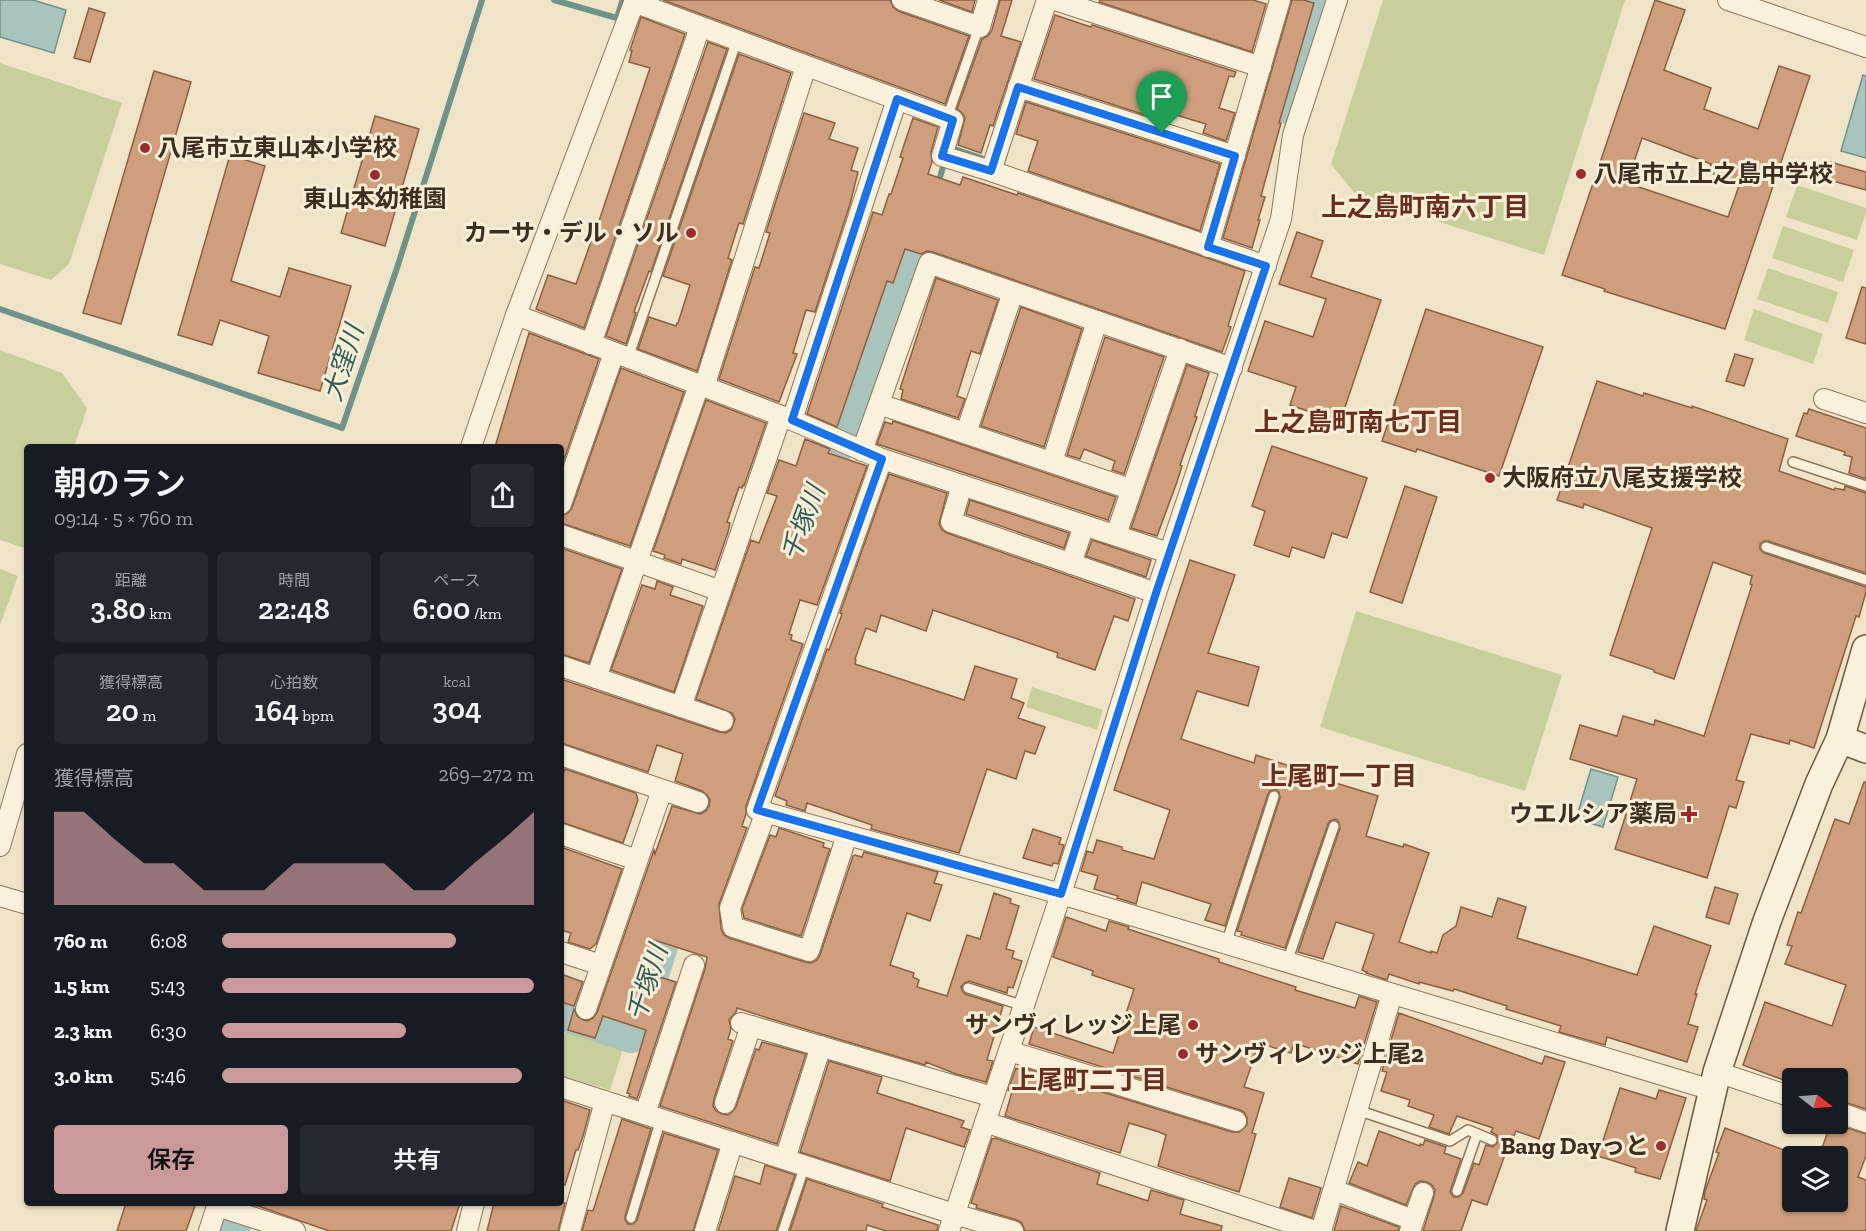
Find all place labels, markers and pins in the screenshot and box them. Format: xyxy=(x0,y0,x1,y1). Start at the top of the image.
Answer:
pin xyxy=(1136,71,1187,133)
place label: 八尾市立東山本小学校 xyxy=(157,133,397,162)
marker: 八尾市立東山本小学校 xyxy=(138,141,152,155)
place label: 八尾市立上之島中学校 xyxy=(1593,159,1833,188)
marker: 八尾市立上之島中学校 xyxy=(1574,167,1588,181)
marker: 東山本幼稚園 xyxy=(368,168,382,182)
place label: 東山本幼稚園 xyxy=(303,184,447,213)
place label: カーサ・デル・ソル xyxy=(463,218,679,247)
marker: カーサ・デル・ソル xyxy=(684,226,698,240)
place label: 大阪府立八尾支援学校 xyxy=(1502,463,1742,492)
marker: 大阪府立八尾支援学校 xyxy=(1483,471,1497,485)
place label: ウエルシア薬局 xyxy=(1509,799,1677,828)
marker: ウエルシア薬局 xyxy=(1682,807,1696,821)
place label: サンヴィレッジ上尾 xyxy=(965,1010,1181,1039)
marker: サンヴィレッジ上尾 xyxy=(1186,1018,1200,1032)
place label: サンヴィレッジ上尾2 xyxy=(1195,1039,1424,1068)
marker: サンヴィレッジ上尾2 xyxy=(1176,1047,1190,1061)
place label: Bang Dayっと xyxy=(1500,1131,1649,1160)
marker: Bang Dayっと xyxy=(1654,1139,1668,1153)

